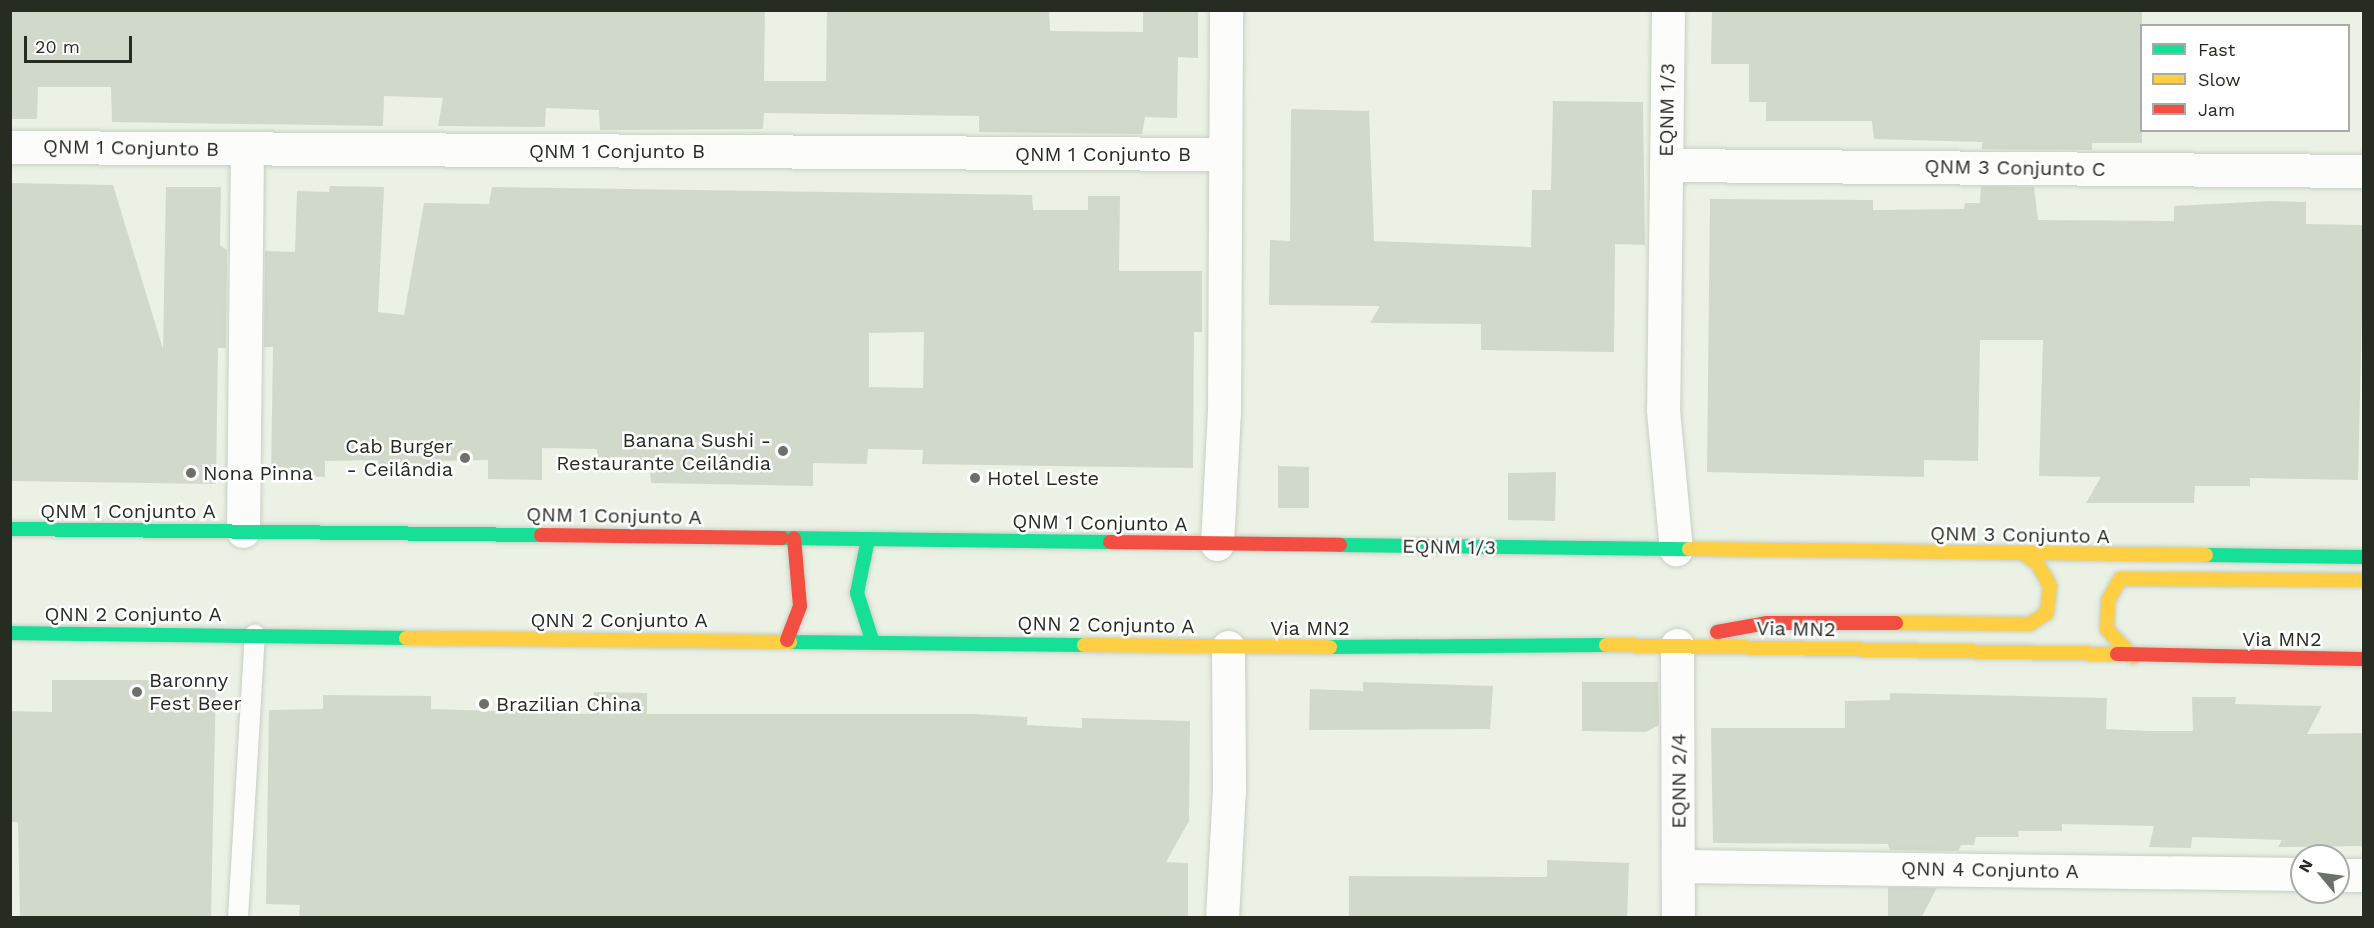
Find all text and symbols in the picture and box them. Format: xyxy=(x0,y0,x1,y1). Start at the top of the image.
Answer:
scale bar xyxy=(27,24,135,62)
legend xyxy=(2140,24,2350,132)
text: 20 m xyxy=(35,36,80,57)
text: Fast xyxy=(2198,39,2235,60)
street label: EQNM 1/3 xyxy=(1654,63,1680,157)
text: Slow xyxy=(2198,69,2241,90)
text: Jam xyxy=(2198,99,2235,120)
street label: QNM 1 Conjunto B xyxy=(43,134,219,162)
street label: QNM 1 Conjunto B xyxy=(529,139,705,163)
street label: QNM 1 Conjunto B xyxy=(1015,142,1191,166)
street label: QNM 3 Conjunto C xyxy=(1924,154,2106,182)
place label: Banana Sushi - Restaurante Ceilândia xyxy=(556,428,771,475)
place label: Cab Burger - Ceilândia xyxy=(345,434,453,481)
marker: Banana Sushi - Restaurante Ceilândia xyxy=(776,444,790,458)
marker: Cab Burger - Ceilândia xyxy=(458,451,472,465)
place label: Nona Pinna xyxy=(203,461,314,485)
marker: Nona Pinna xyxy=(184,466,198,480)
place label: Hotel Leste xyxy=(987,466,1100,490)
marker: Hotel Leste xyxy=(968,471,982,485)
street label: QNM 1 Conjunto A xyxy=(40,499,216,523)
street label: QNM 1 Conjunto A xyxy=(526,502,702,530)
street label: QNM 1 Conjunto A xyxy=(1012,509,1188,537)
street label: QNM 3 Conjunto A xyxy=(1930,521,2110,549)
street label: EQNM 1/3 xyxy=(1402,534,1496,560)
street label: QNN 2 Conjunto A xyxy=(44,602,222,626)
street label: QNN 2 Conjunto A xyxy=(530,608,708,632)
street label: QNN 2 Conjunto A xyxy=(1017,611,1195,639)
street label: Via MN2 xyxy=(1270,616,1350,640)
street label: Via MN2 xyxy=(1756,616,1836,642)
street label: Via MN2 xyxy=(2242,627,2322,651)
place label: Baronny Fest Beer xyxy=(149,668,242,715)
marker: Baronny Fest Beer xyxy=(130,685,144,699)
place label: Brazilian China xyxy=(496,692,641,716)
marker: Brazilian China xyxy=(477,697,491,711)
street label: EQNN 2/4 xyxy=(1667,733,1691,829)
north arrow xyxy=(2290,844,2350,904)
street label: QNN 4 Conjunto A xyxy=(1901,856,2079,884)
text: N xyxy=(2294,856,2317,876)

